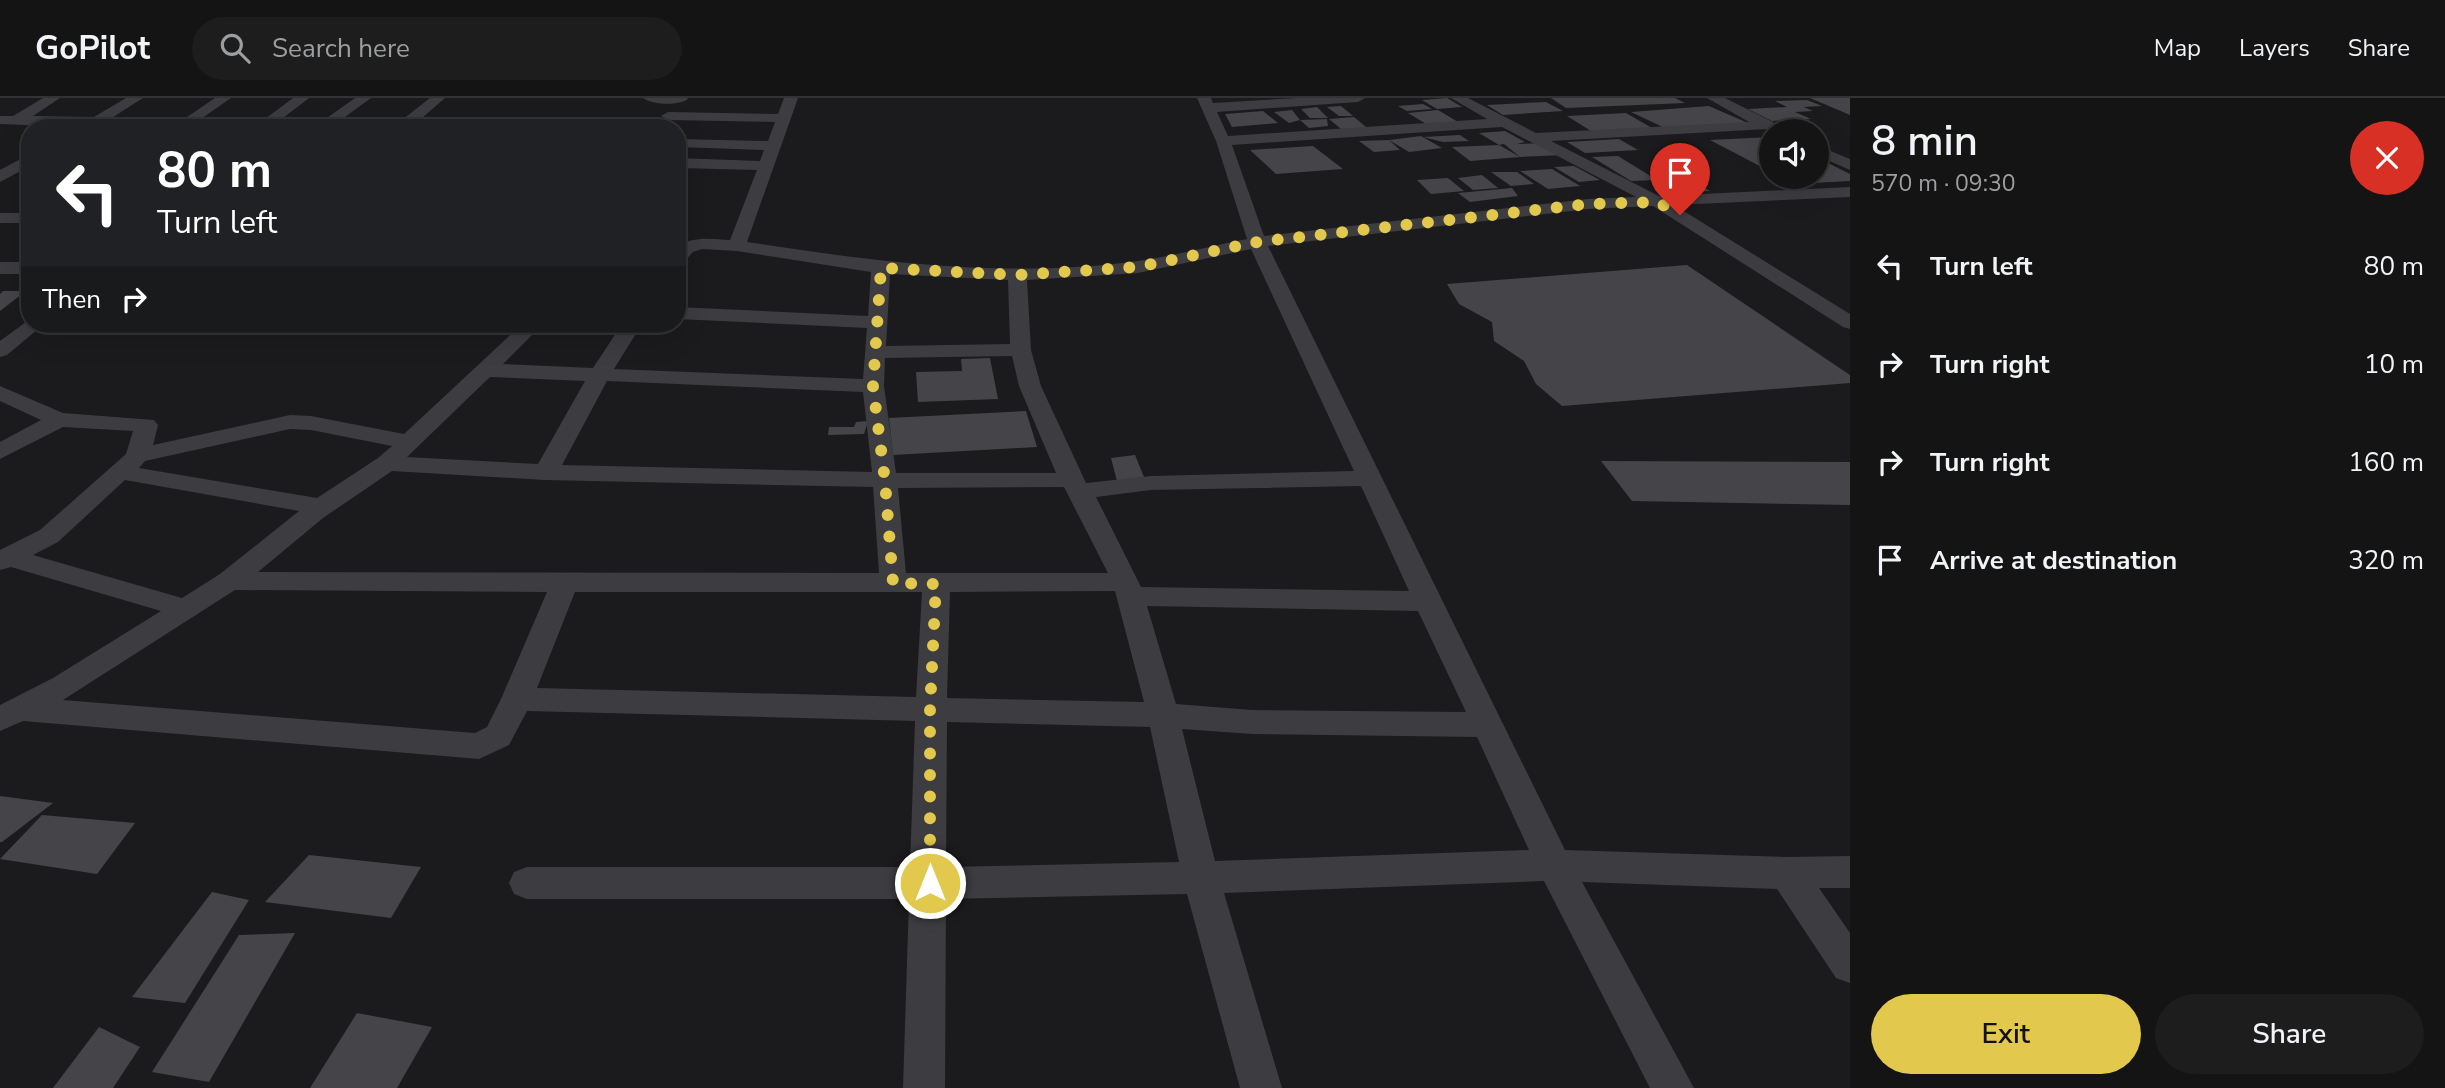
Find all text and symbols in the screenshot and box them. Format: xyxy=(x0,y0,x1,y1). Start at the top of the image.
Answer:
search box xyxy=(192,17,682,80)
text: GoPilot xyxy=(35,26,150,71)
icon: search xyxy=(216,29,254,67)
text: Search here xyxy=(272,31,410,66)
text: Map xyxy=(2154,32,2201,64)
text: Layers xyxy=(2239,32,2310,64)
text: Share xyxy=(2348,32,2410,64)
text: 8 min xyxy=(1871,113,1978,170)
map controls xyxy=(1759,119,1829,189)
button: sound xyxy=(1759,119,1829,189)
button: close xyxy=(2350,121,2424,195)
text: 80 m xyxy=(157,137,272,204)
pin xyxy=(1650,143,1710,215)
icon: left xyxy=(42,147,133,238)
icon: arrive xyxy=(1661,154,1699,192)
text: 570 m · 09:30 xyxy=(1871,168,2016,199)
text: Turn left xyxy=(157,201,277,244)
icon: left xyxy=(1871,247,1909,285)
text: Turn left xyxy=(1930,249,2033,284)
text: 80 m xyxy=(2364,249,2424,284)
icon: right xyxy=(115,280,153,318)
text: Then xyxy=(42,282,101,317)
icon: right xyxy=(1871,345,1909,383)
text: Turn right xyxy=(1930,347,2049,382)
text: 10 m xyxy=(2364,347,2424,382)
icon: right xyxy=(1871,443,1909,481)
text: Turn right xyxy=(1930,445,2049,480)
text: 160 m xyxy=(2348,445,2424,480)
icon: arrive xyxy=(1871,541,1909,579)
text: Arrive at destination xyxy=(1930,543,2177,578)
text: 320 m xyxy=(2348,543,2424,578)
position arrow xyxy=(893,846,967,920)
button: Exit xyxy=(1871,994,2141,1074)
button: Share xyxy=(2155,994,2424,1074)

